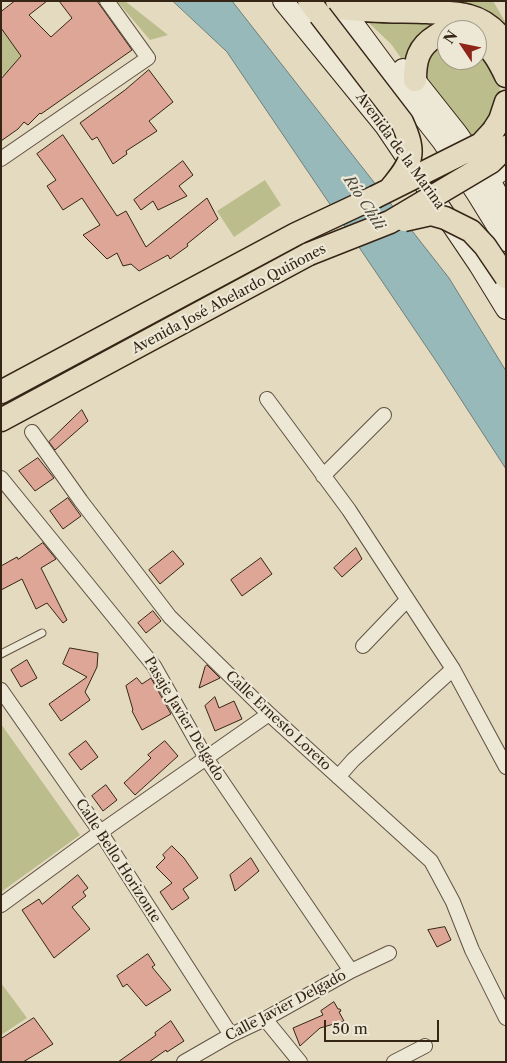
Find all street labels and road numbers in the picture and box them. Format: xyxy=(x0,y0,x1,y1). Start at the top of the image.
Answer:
street label: Avenida de la Marina xyxy=(352,89,448,213)
street label: Avenida José Abelardo Quiñones xyxy=(129,241,329,357)
street label: Pasaje Javier Delgado xyxy=(140,654,228,784)
street label: Calle Ernesto Loreto xyxy=(222,668,334,774)
street label: Calle Bello Horizonte xyxy=(72,796,164,926)
street label: Calle Javier Delgado xyxy=(223,967,349,1045)

